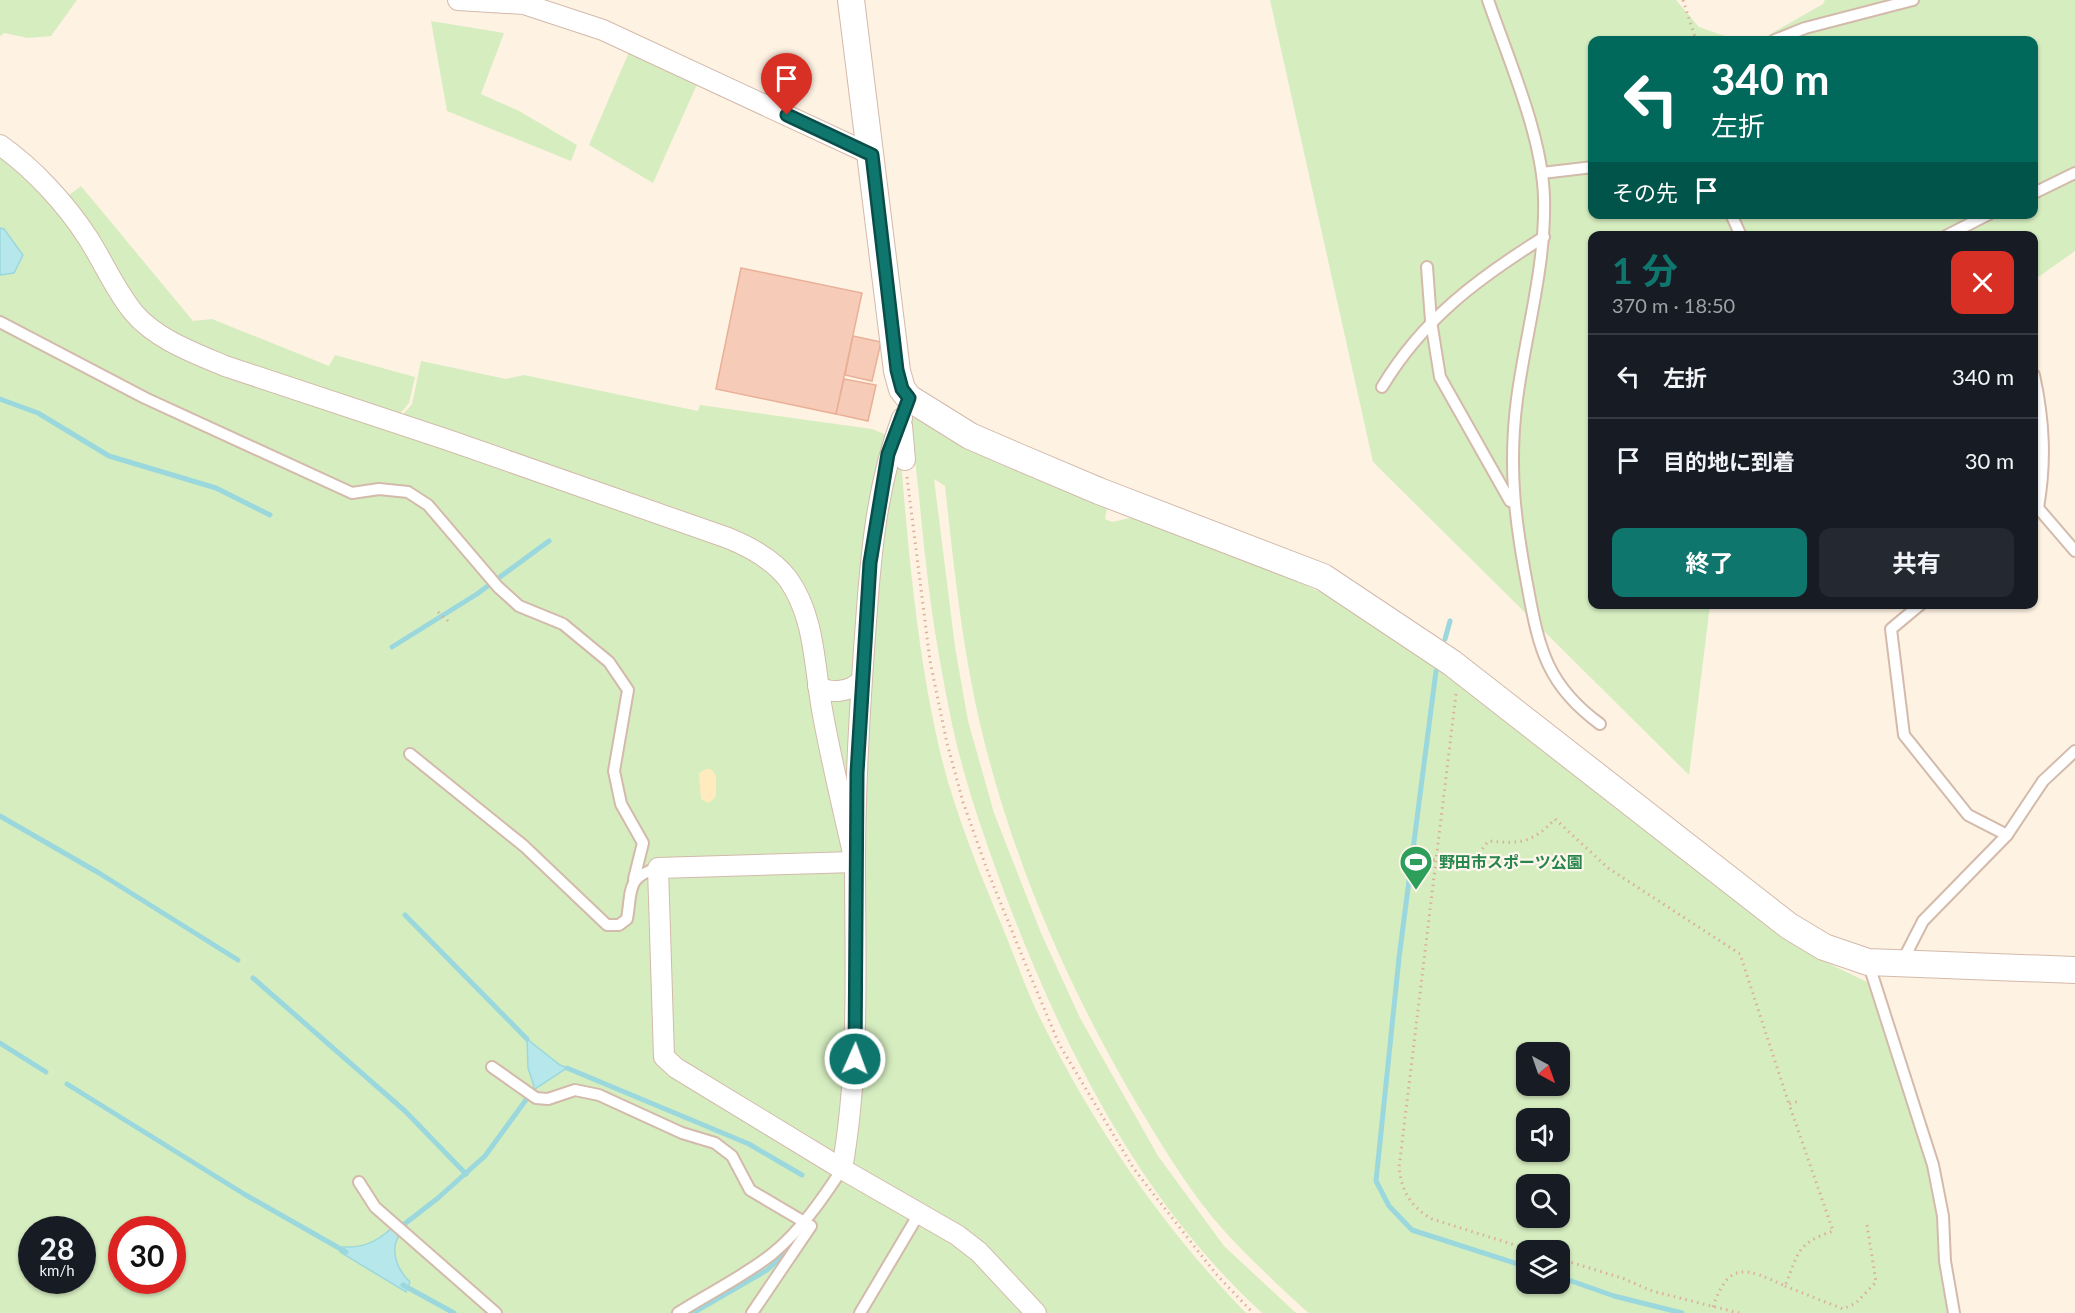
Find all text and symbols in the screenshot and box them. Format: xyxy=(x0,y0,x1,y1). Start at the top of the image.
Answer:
pin xyxy=(761,53,812,115)
text: 340 m xyxy=(1711,54,1829,104)
icon: left xyxy=(1612,60,1690,138)
icon: arrive xyxy=(770,62,803,95)
text: 左折 xyxy=(1711,109,1765,142)
icon: arrive xyxy=(1690,174,1723,207)
text: その先 xyxy=(1612,179,1678,206)
text: 1 分 xyxy=(1612,248,1678,292)
button: close xyxy=(1951,251,2014,314)
text: 370 m · 18:50 xyxy=(1612,293,1735,317)
icon: left xyxy=(1612,360,1645,393)
text: 340 m xyxy=(1952,363,2014,390)
text: 左折 xyxy=(1663,364,1707,391)
icon: arrive xyxy=(1612,444,1645,477)
text: 30 m xyxy=(1965,447,2014,474)
text: 目的地に到着 xyxy=(1663,448,1795,475)
button: 終了 xyxy=(1612,528,1807,597)
button: 共有 xyxy=(1819,528,2014,597)
sports icon: 野田市スポーツ公園 xyxy=(1398,844,1434,891)
place label: 野田市スポーツ公園 xyxy=(1439,852,1583,871)
position arrow xyxy=(823,1027,887,1091)
north arrow xyxy=(1516,1042,1570,1096)
map controls xyxy=(1516,1042,1570,1294)
button: sound xyxy=(1516,1108,1570,1162)
button: search xyxy=(1516,1174,1570,1228)
speed limit sign: 30 xyxy=(108,1216,186,1294)
text: 28 xyxy=(40,1230,74,1266)
button: layers xyxy=(1516,1240,1570,1294)
text: km/h xyxy=(39,1261,75,1279)

